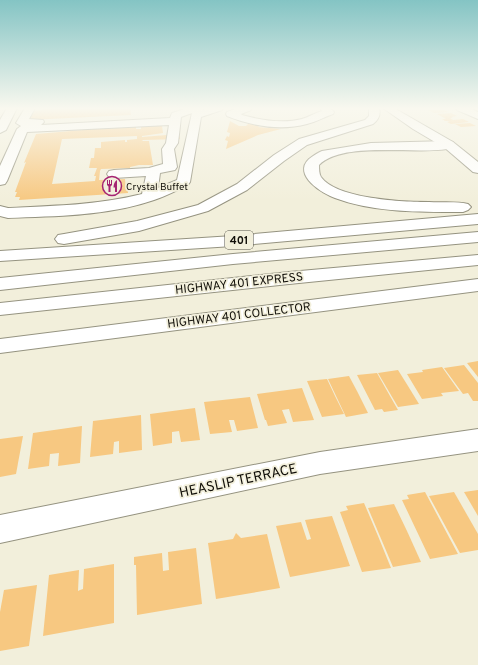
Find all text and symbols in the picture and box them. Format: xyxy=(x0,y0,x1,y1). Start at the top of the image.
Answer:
restaurant icon: Crystal Buffet xyxy=(101,175,123,197)
place label: Crystal Buffet xyxy=(126,181,188,194)
road number: 401 xyxy=(225,231,253,249)
street label: HIGHWAY 401 EXPRESS xyxy=(174,269,304,299)
street label: HIGHWAY 401 COLLECTOR xyxy=(166,299,312,333)
street label: HEASLIP TERRACE xyxy=(178,461,299,502)

